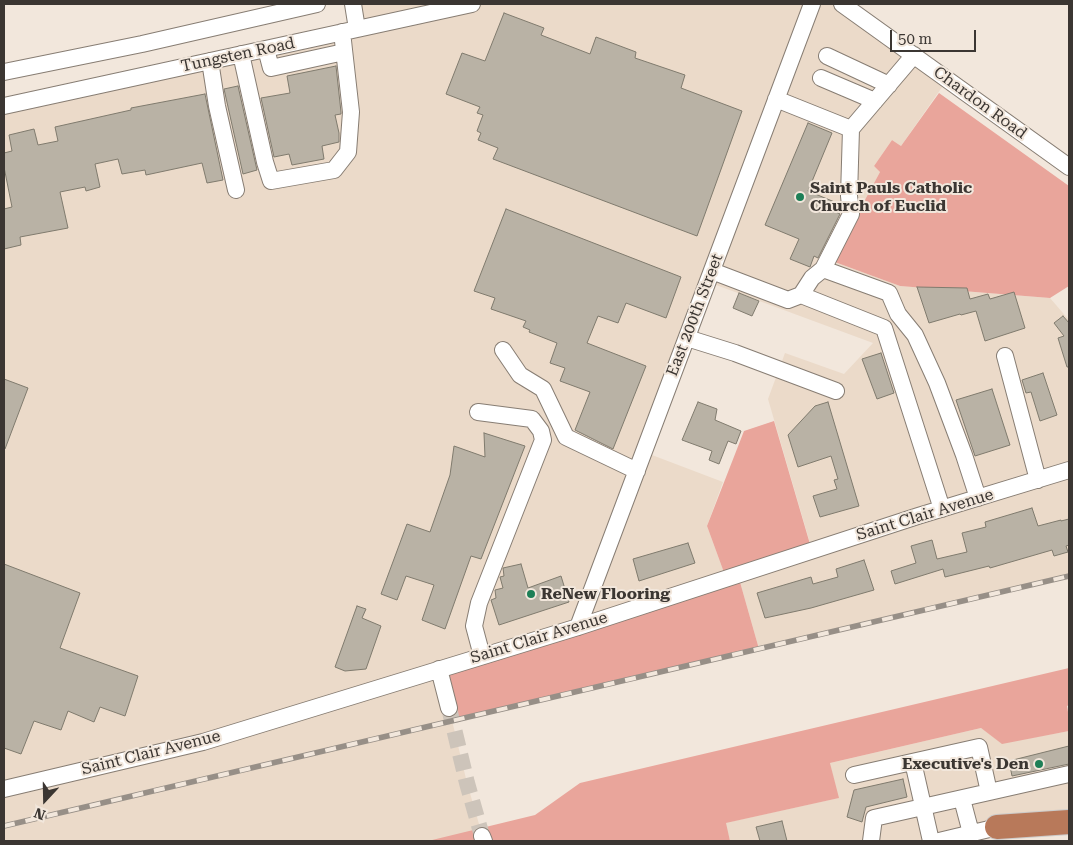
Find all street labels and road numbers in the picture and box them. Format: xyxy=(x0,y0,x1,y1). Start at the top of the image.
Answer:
street label: Tungsten Road xyxy=(179,34,297,76)
street label: Chardon Road xyxy=(930,63,1030,143)
street label: East 200th Street xyxy=(663,251,727,379)
street label: Saint Clair Avenue xyxy=(854,485,996,545)
street label: Saint Clair Avenue xyxy=(468,608,610,668)
street label: Saint Clair Avenue xyxy=(80,726,222,780)

